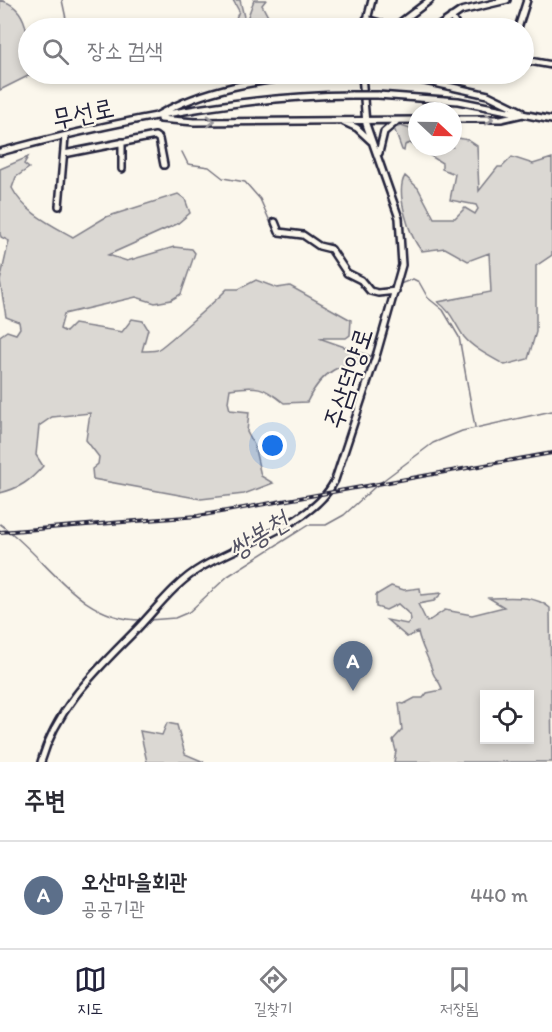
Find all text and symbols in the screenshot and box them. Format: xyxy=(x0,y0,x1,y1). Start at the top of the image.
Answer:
search box xyxy=(18,18,534,84)
icon: search xyxy=(39,35,72,68)
text: 장소 검색 xyxy=(87,37,163,64)
street label: 무선로 xyxy=(49,91,117,135)
north arrow xyxy=(408,102,462,156)
one-way arrow xyxy=(485,113,494,125)
one-way arrow xyxy=(206,115,215,128)
street label: 주삼덕양로 xyxy=(317,323,379,433)
your location xyxy=(258,431,287,460)
water label: 쌍봉천 xyxy=(221,502,296,566)
pin: A xyxy=(334,642,372,691)
map controls xyxy=(480,690,534,744)
button: locate xyxy=(480,690,534,744)
text: 주변 xyxy=(24,784,66,816)
text: 오산마을회관 xyxy=(81,868,187,895)
text: A xyxy=(37,883,50,907)
text: 440 m xyxy=(470,883,528,907)
text: 공공기관 xyxy=(81,896,145,920)
tab: 지도 xyxy=(74,963,107,1019)
tab: 길찾기 xyxy=(254,963,293,1019)
tab: 저장됨 xyxy=(440,963,478,1019)

